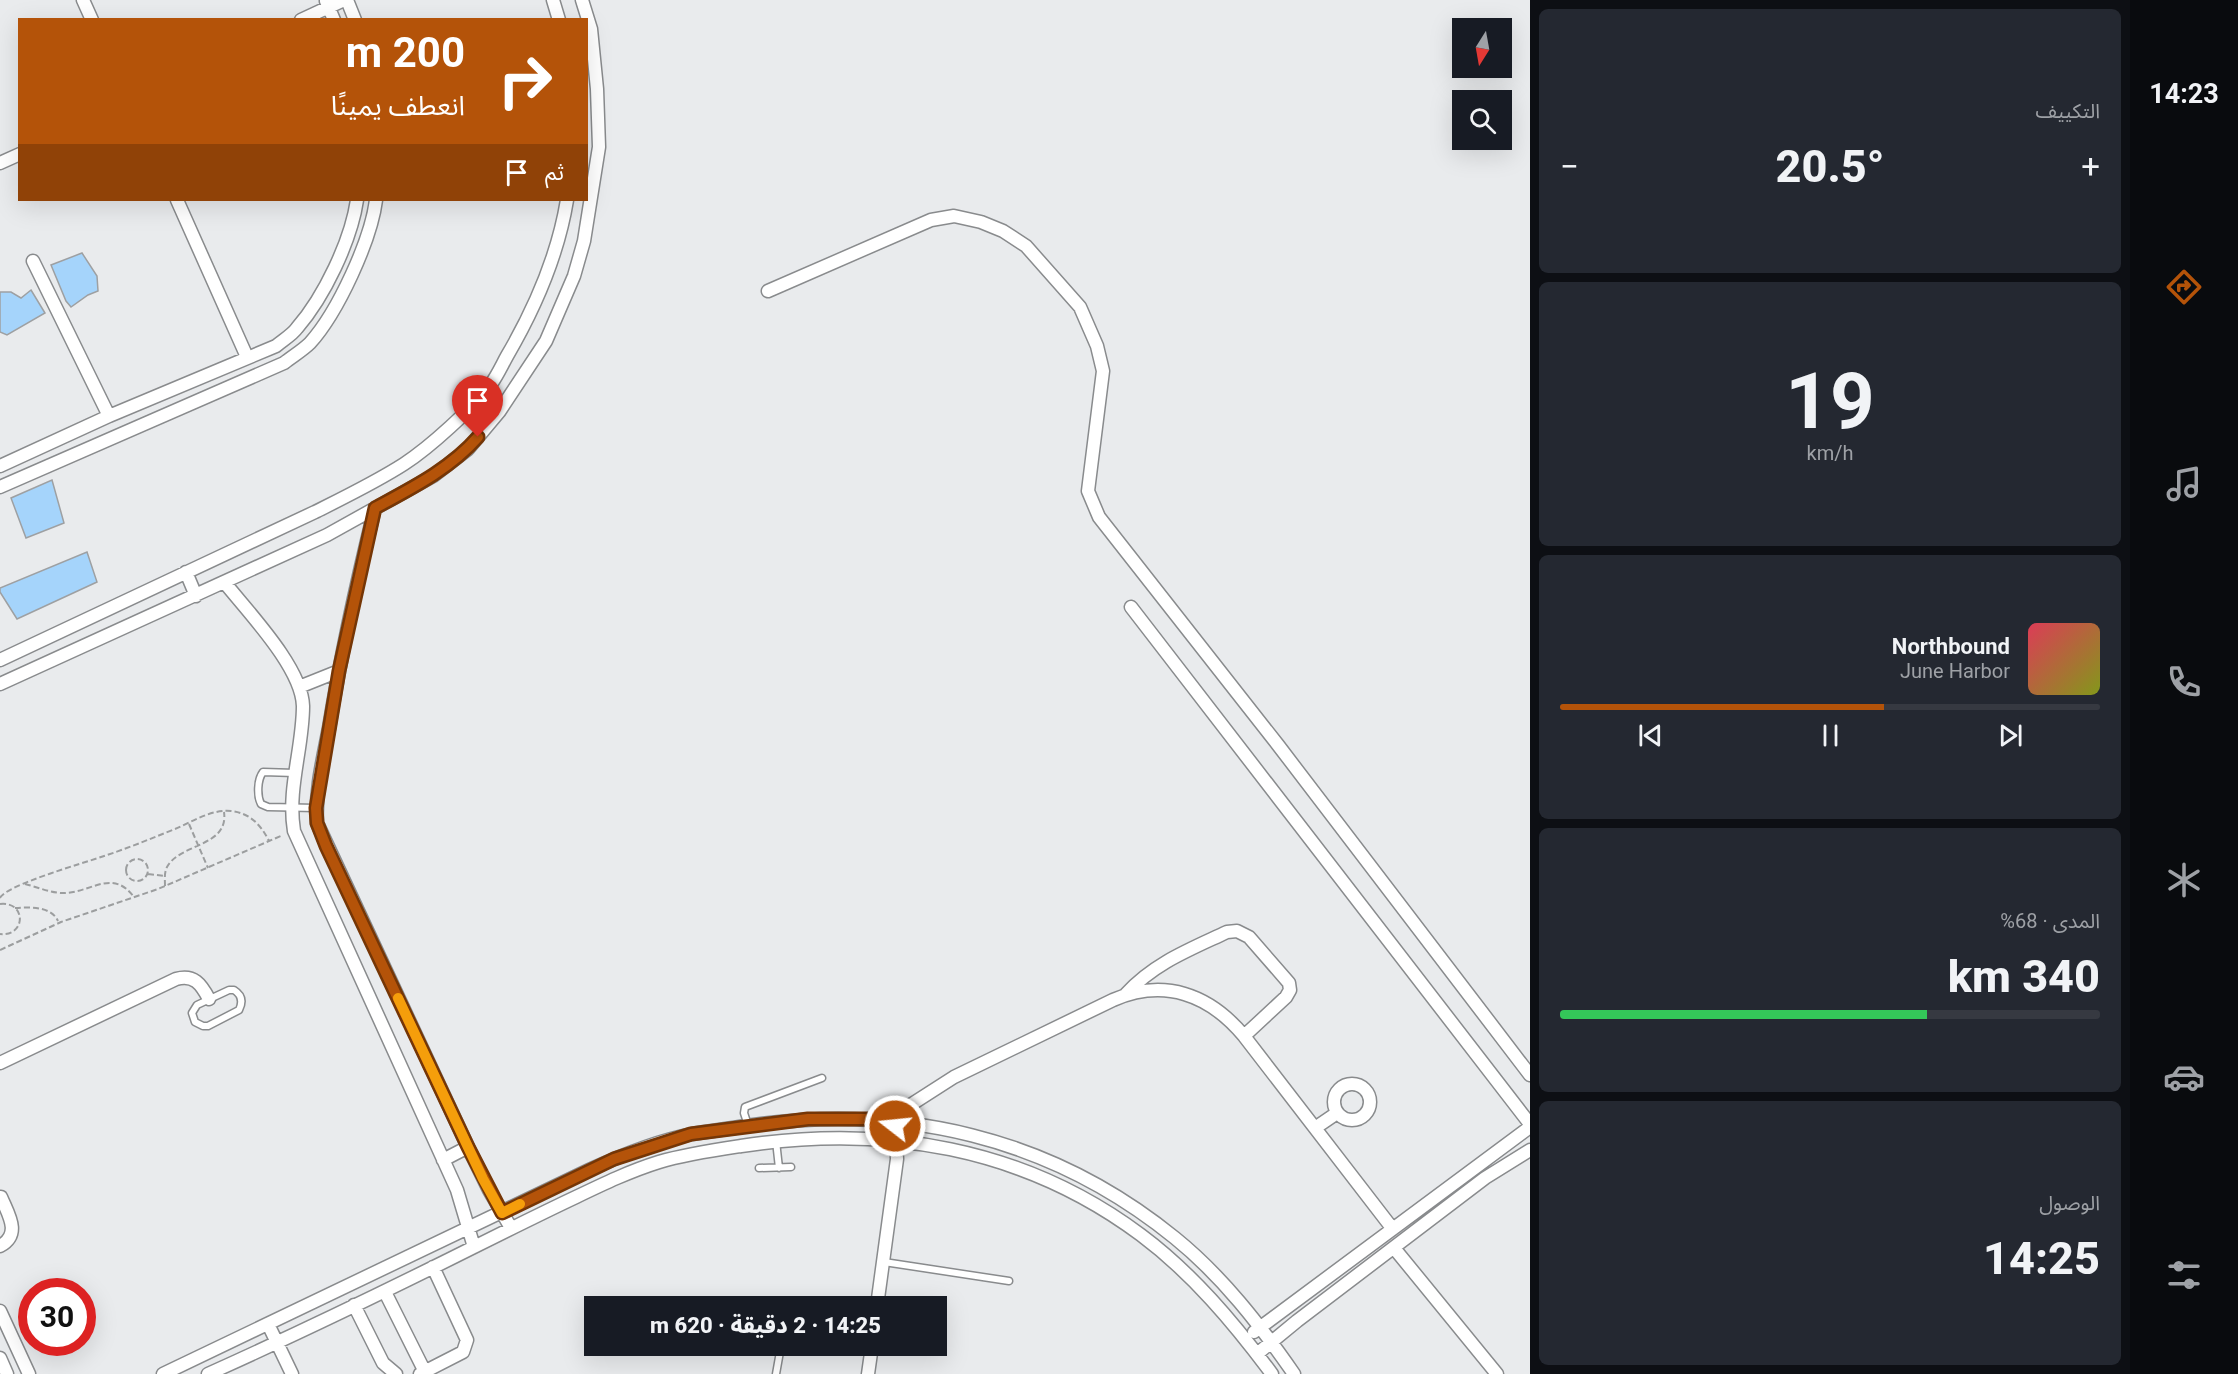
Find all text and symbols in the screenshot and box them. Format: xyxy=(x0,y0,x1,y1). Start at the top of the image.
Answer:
north arrow xyxy=(1452,18,1512,78)
map controls xyxy=(1452,18,1512,150)
text: 200 m xyxy=(346,28,465,77)
icon: right xyxy=(486,42,564,120)
text: 14:23 xyxy=(2149,78,2219,110)
text: انعطف يمينًا xyxy=(331,90,465,122)
button: search xyxy=(1452,90,1512,150)
text: التكييف xyxy=(2036,99,2100,123)
text: 20.5° xyxy=(1776,140,1885,193)
text: − xyxy=(1560,147,1579,186)
text: + xyxy=(2081,147,2100,186)
icon: arrive xyxy=(500,156,533,189)
text: ثم xyxy=(545,160,564,185)
icon: directions xyxy=(2163,266,2205,308)
text: 19 xyxy=(1785,356,1875,447)
pin xyxy=(452,375,503,437)
icon: arrive xyxy=(461,384,494,417)
text: km/h xyxy=(1807,441,1853,465)
icon: music xyxy=(2163,463,2205,505)
text: Northbound xyxy=(1892,634,2010,659)
text: June Harbor xyxy=(1900,659,2010,683)
icon: phone xyxy=(2163,661,2205,703)
icon: previous xyxy=(1634,719,1667,752)
icon: pause xyxy=(1814,719,1847,752)
icon: next xyxy=(1994,719,2027,752)
icon: climate xyxy=(2163,859,2205,901)
text: المدى · 68% xyxy=(2000,909,2100,933)
text: 340 km xyxy=(1948,950,2100,1003)
icon: car xyxy=(2163,1056,2205,1098)
position arrow xyxy=(863,1094,927,1158)
text: الوصول xyxy=(2039,1191,2100,1215)
text: 14:25 xyxy=(1983,1232,2100,1285)
icon: filters xyxy=(2163,1254,2205,1296)
speed limit sign: 30 xyxy=(18,1278,96,1356)
text: 14:25 · 2 دقيقة · 620 m xyxy=(650,1313,881,1338)

